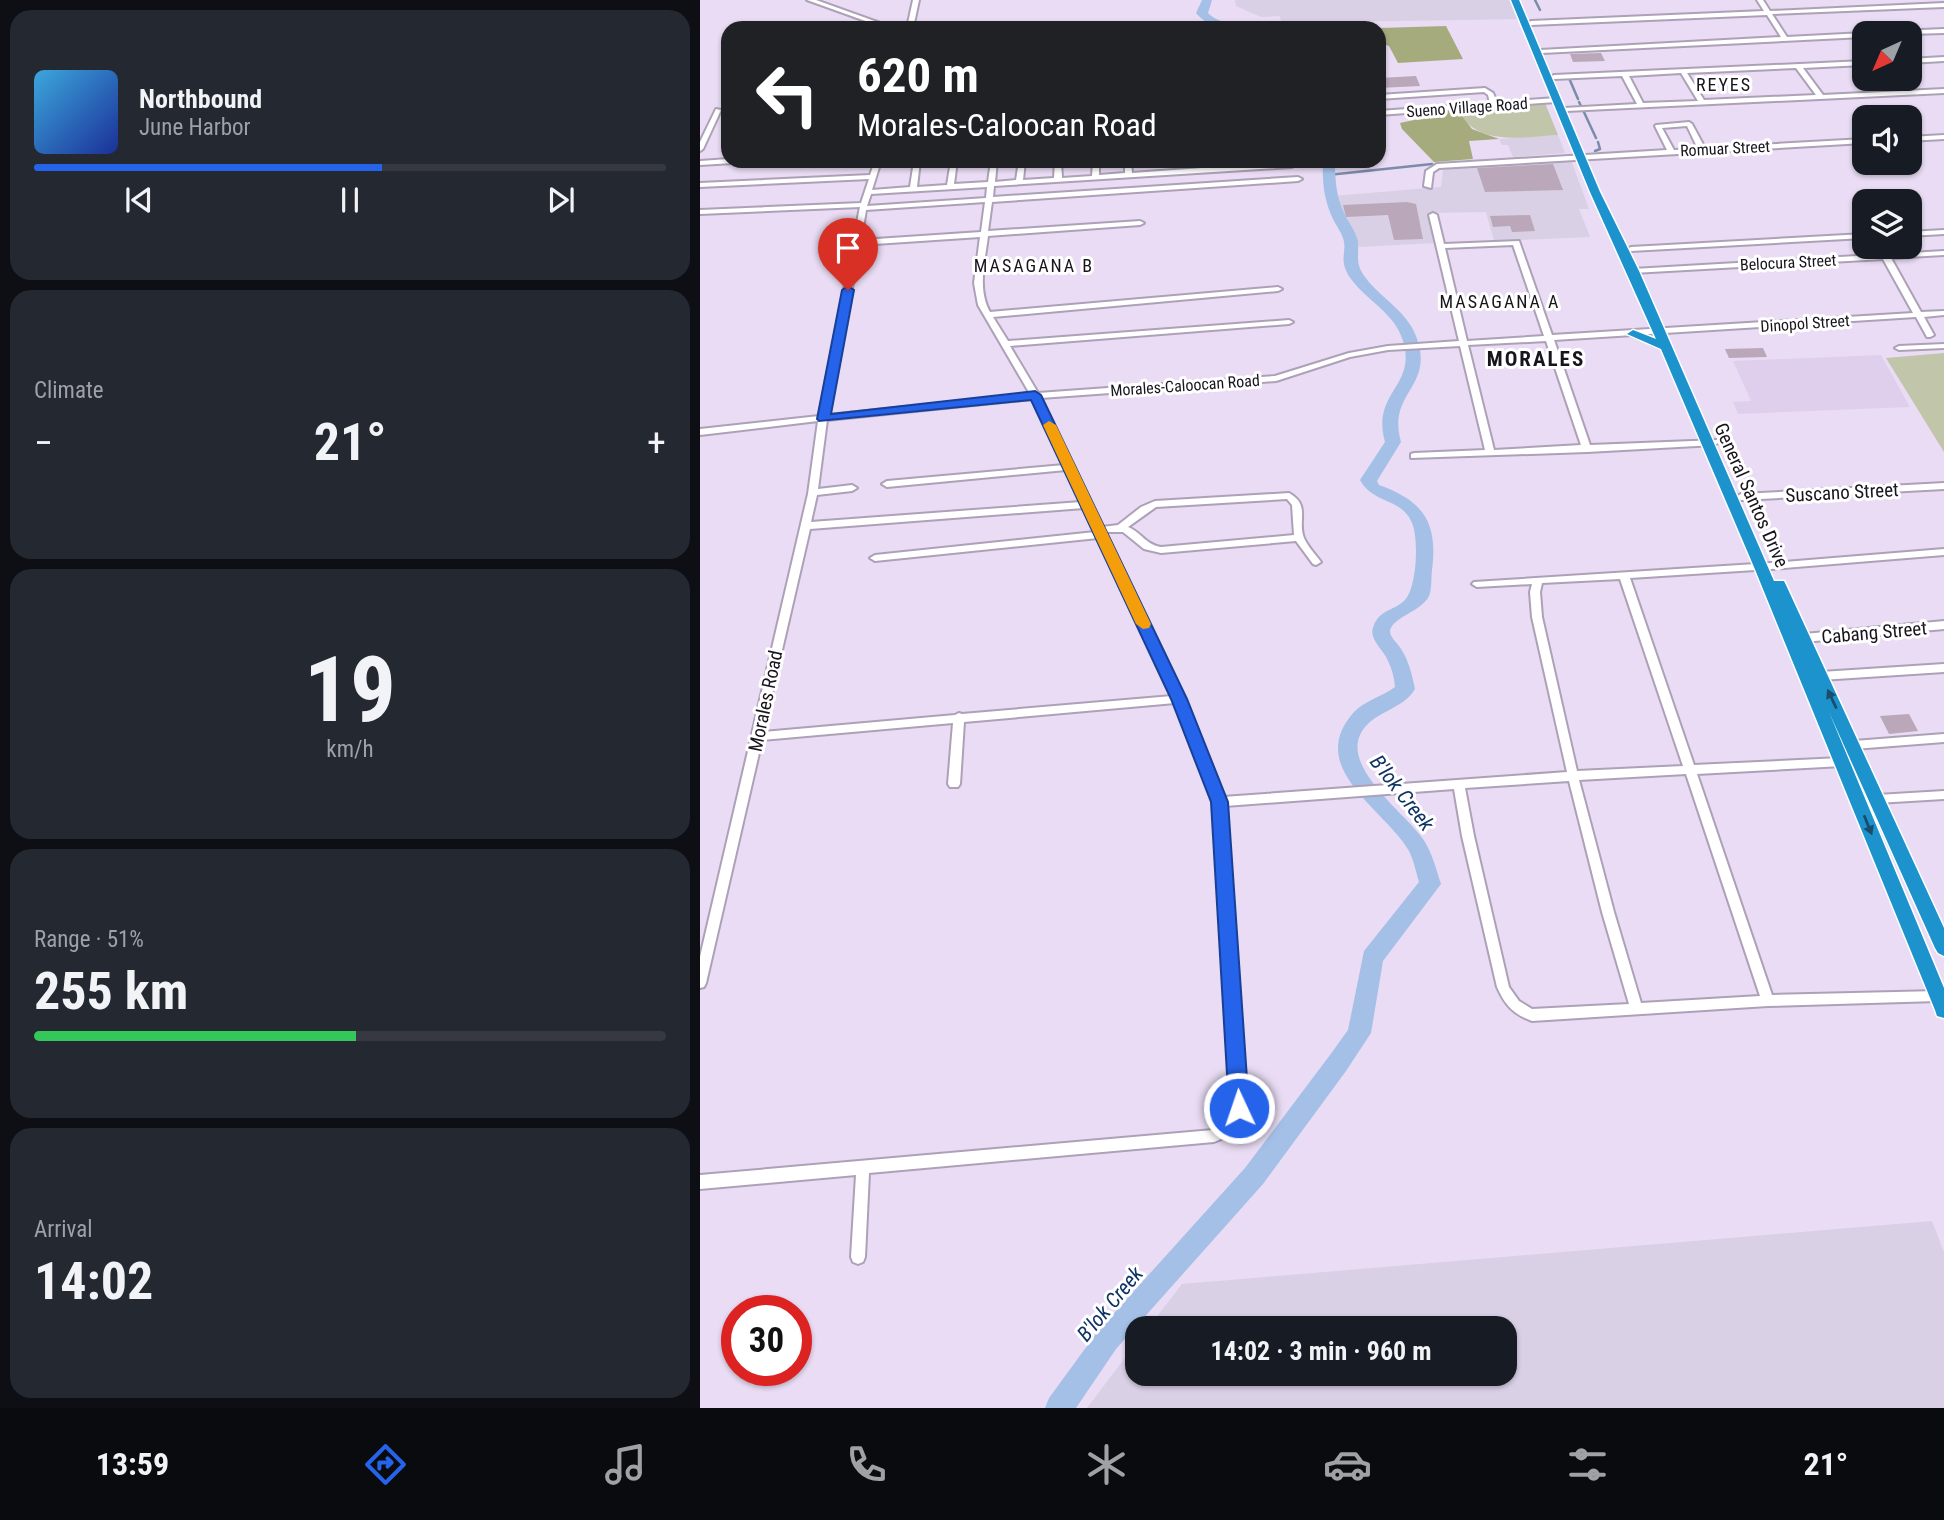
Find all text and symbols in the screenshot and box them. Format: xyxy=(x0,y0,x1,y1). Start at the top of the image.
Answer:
north arrow xyxy=(1852,21,1922,91)
map controls xyxy=(1852,21,1922,259)
text: 620 m xyxy=(857,47,979,104)
icon: left xyxy=(742,49,833,140)
district label: REYES xyxy=(1696,74,1752,95)
text: Northbound xyxy=(139,84,262,114)
street label: Sueno Village Road xyxy=(1406,94,1528,121)
button: sound xyxy=(1852,105,1922,175)
text: Morales-Caloocan Road xyxy=(857,106,1157,144)
text: June Harbor xyxy=(139,114,251,141)
street label: Romuar Street xyxy=(1680,137,1771,160)
icon: previous xyxy=(120,181,158,219)
icon: pause xyxy=(331,181,369,219)
icon: next xyxy=(542,181,580,219)
button: layers xyxy=(1852,189,1922,259)
pin xyxy=(818,218,878,290)
icon: arrive xyxy=(829,229,867,267)
street label: Belocura Street xyxy=(1739,250,1837,275)
district label: MASAGANA B xyxy=(974,255,1094,276)
district label: MASAGANA A xyxy=(1440,291,1560,312)
street label: Dinopol Street xyxy=(1760,311,1851,336)
district label: MORALES xyxy=(1487,347,1585,371)
street label: Morales-Caloocan Road xyxy=(1110,371,1260,400)
text: Climate xyxy=(34,377,104,404)
text: 21° xyxy=(314,412,386,473)
street label: General Santos Drive xyxy=(1709,419,1794,571)
text: − xyxy=(34,421,53,465)
text: + xyxy=(647,421,666,465)
street label: Suscano Street xyxy=(1785,478,1899,507)
street label: Cabang Street xyxy=(1820,616,1928,649)
text: 19 xyxy=(304,637,396,743)
street label: Morales Road xyxy=(744,648,787,754)
one-way arrow xyxy=(1826,689,1837,710)
text: km/h xyxy=(326,736,374,763)
water label: B'lok Creek xyxy=(1365,750,1439,836)
one-way arrow xyxy=(1863,815,1874,836)
text: Range · 51% xyxy=(34,926,144,953)
text: 255 km xyxy=(34,961,188,1022)
position arrow xyxy=(1202,1071,1276,1145)
text: Arrival xyxy=(34,1216,93,1243)
text: 14:02 xyxy=(34,1251,153,1312)
water label: B'lok Creek xyxy=(1072,1261,1148,1346)
speed limit sign: 30 xyxy=(721,1295,812,1386)
text: 14:02 · 3 min · 960 m xyxy=(1211,1336,1431,1366)
icon: directions xyxy=(361,1440,410,1489)
icon: music xyxy=(601,1440,650,1489)
icon: phone xyxy=(842,1440,891,1489)
icon: climate xyxy=(1082,1440,1131,1489)
icon: car xyxy=(1323,1440,1372,1489)
icon: filters xyxy=(1563,1440,1612,1489)
text: 13:59 xyxy=(96,1445,169,1483)
text: 21° xyxy=(1803,1445,1848,1483)

